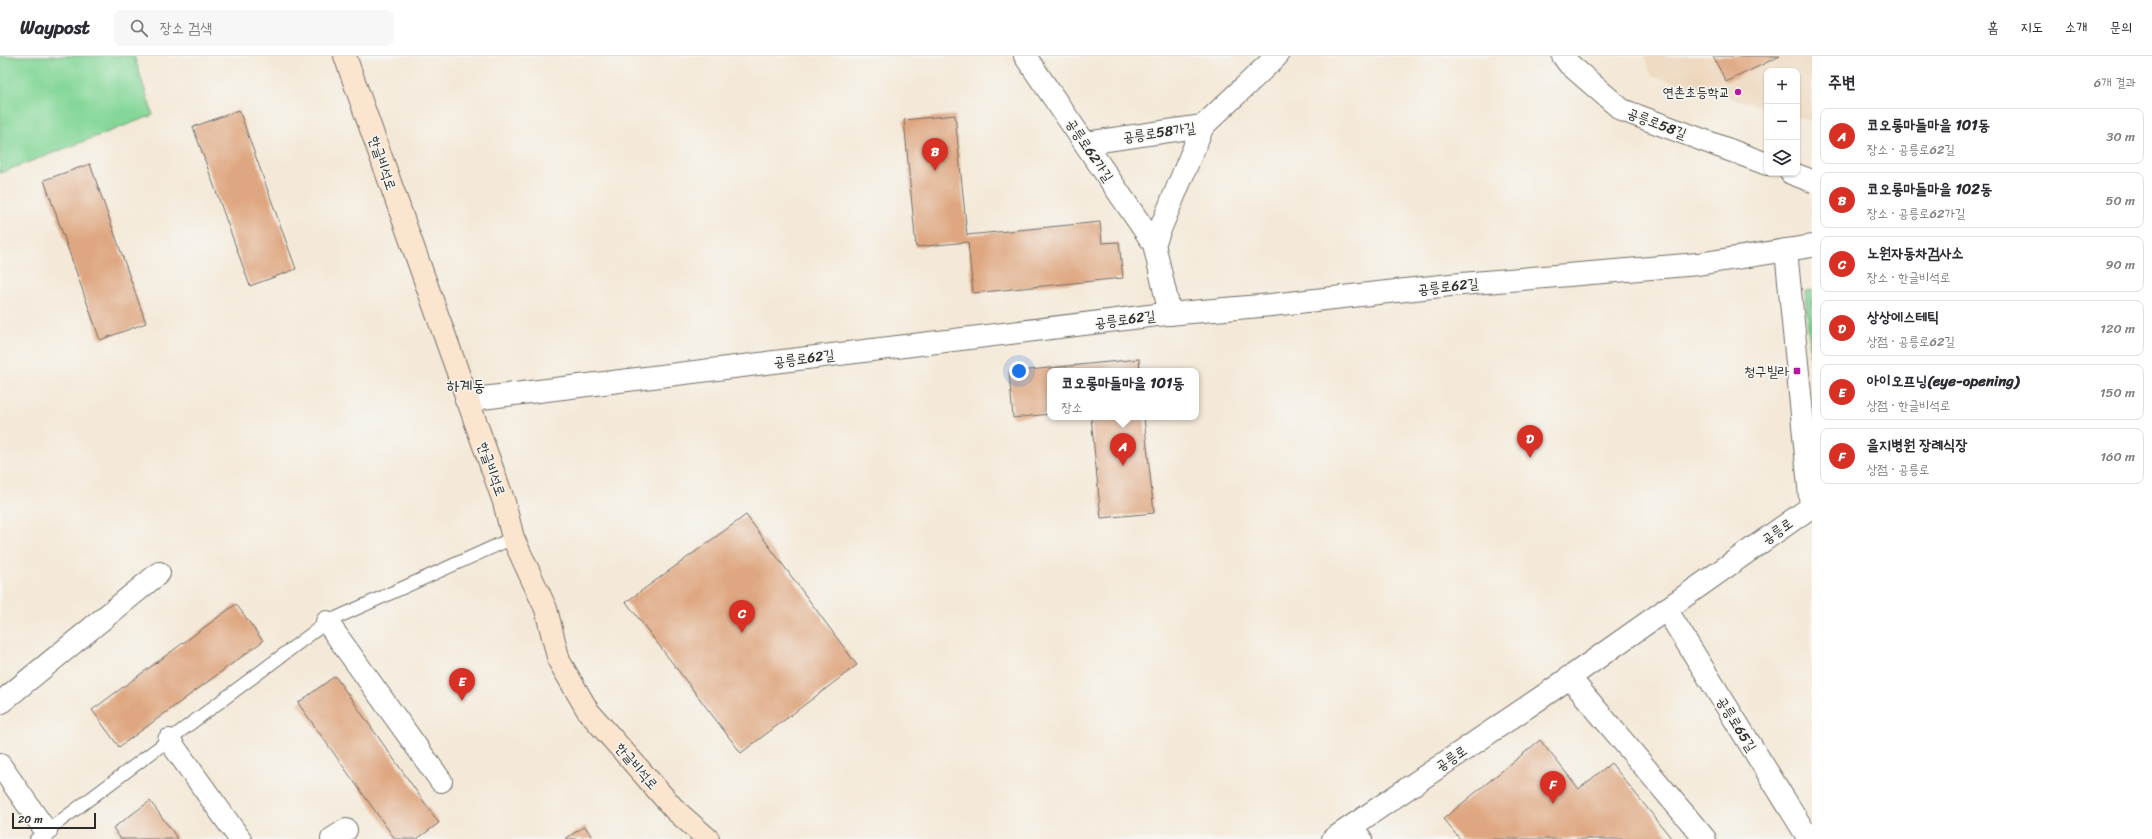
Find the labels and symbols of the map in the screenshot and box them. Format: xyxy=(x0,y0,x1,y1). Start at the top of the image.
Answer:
place label: 연촌초등학교 xyxy=(1662,80,1730,105)
marker: 연촌초등학교 xyxy=(1733,87,1743,97)
street label: 공릉로58길 xyxy=(1623,101,1691,147)
street label: 공릉로62가길 xyxy=(1059,113,1121,188)
street label: 공릉로58가길 xyxy=(1121,115,1198,150)
street label: 한글비석로 xyxy=(362,132,404,194)
pin: B xyxy=(922,138,948,171)
street label: 공릉로62길 xyxy=(1416,271,1480,302)
street label: 공릉로62길 xyxy=(1093,303,1158,336)
street label: 공릉로62길 xyxy=(772,342,837,375)
place label: 청구빌라 xyxy=(1744,359,1790,384)
your location xyxy=(1009,361,1029,381)
marker: 청구빌라 xyxy=(1792,366,1802,376)
district label: 하계동 xyxy=(447,371,485,400)
pin: D xyxy=(1517,425,1543,458)
pin: A xyxy=(1110,433,1136,466)
street label: 한글비석로 xyxy=(470,438,513,500)
street label: 공릉로 xyxy=(1756,511,1798,551)
pin: C xyxy=(729,600,755,633)
pin: E xyxy=(449,668,475,701)
street label: 공릉로65길 xyxy=(1710,692,1764,758)
street label: 한글비석로 xyxy=(609,737,665,796)
street label: 공릉로 xyxy=(1430,739,1472,778)
pin: F xyxy=(1540,771,1566,804)
scale bar xyxy=(12,811,96,830)

